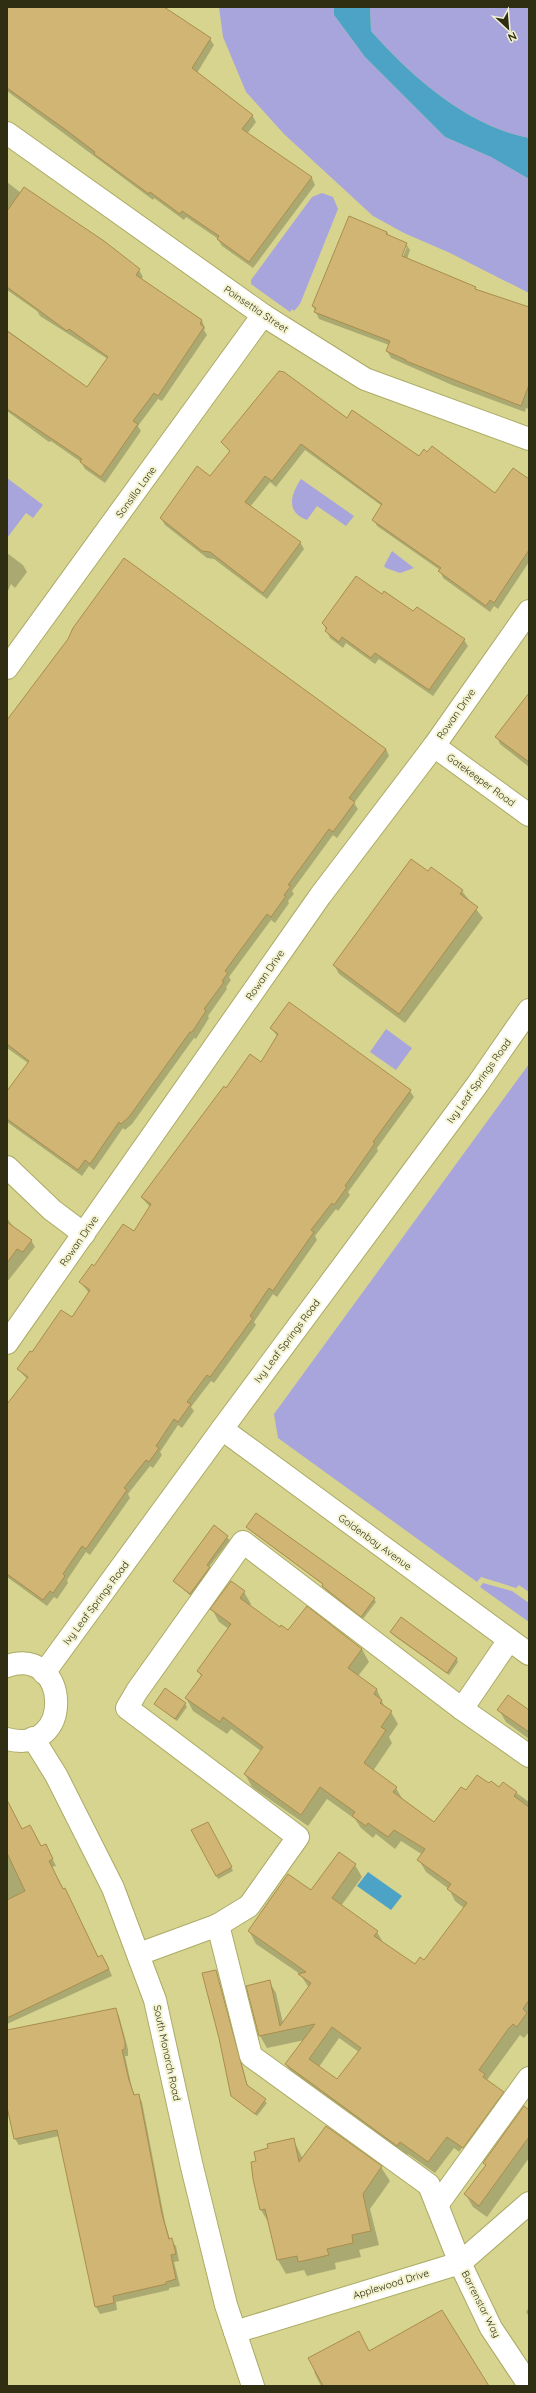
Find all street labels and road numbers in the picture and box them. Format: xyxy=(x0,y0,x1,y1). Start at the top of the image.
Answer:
street label: Poinsettia Street xyxy=(221,283,291,336)
street label: Sonsilla Lane xyxy=(113,463,159,520)
street label: Rowan Drive xyxy=(434,686,478,742)
street label: Gatekeeper Road xyxy=(444,751,518,809)
street label: Rowan Drive xyxy=(243,947,287,1003)
street label: Ivy Leaf Springs Road xyxy=(444,1036,514,1126)
street label: Rowan Drive xyxy=(57,1213,101,1269)
street label: Ivy Leaf Springs Road xyxy=(251,1297,323,1385)
street label: Goldenbay Avenue xyxy=(336,1511,414,1573)
street label: Ivy Leaf Springs Road xyxy=(60,1559,132,1647)
street label: South Monarch Road xyxy=(151,2004,183,2102)
street label: Applewood Drive xyxy=(351,2266,431,2302)
street label: Barrenstar Way xyxy=(459,2268,503,2340)

